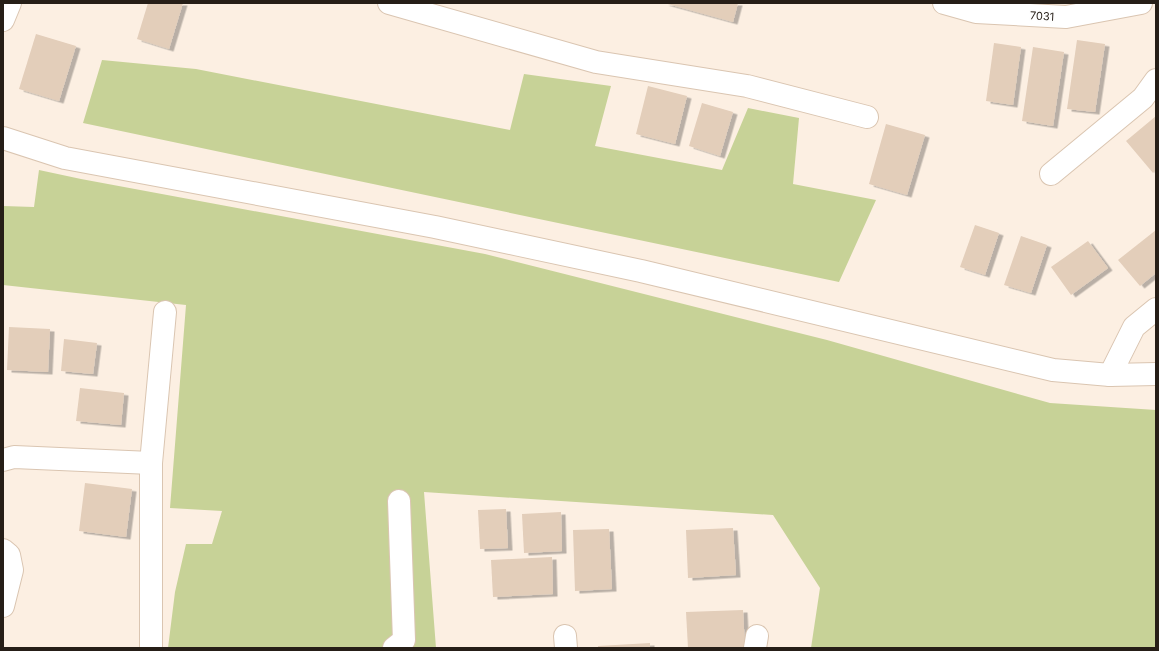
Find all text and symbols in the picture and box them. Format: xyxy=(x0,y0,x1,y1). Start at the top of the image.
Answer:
street label: 7031 xyxy=(1030,8,1054,24)

